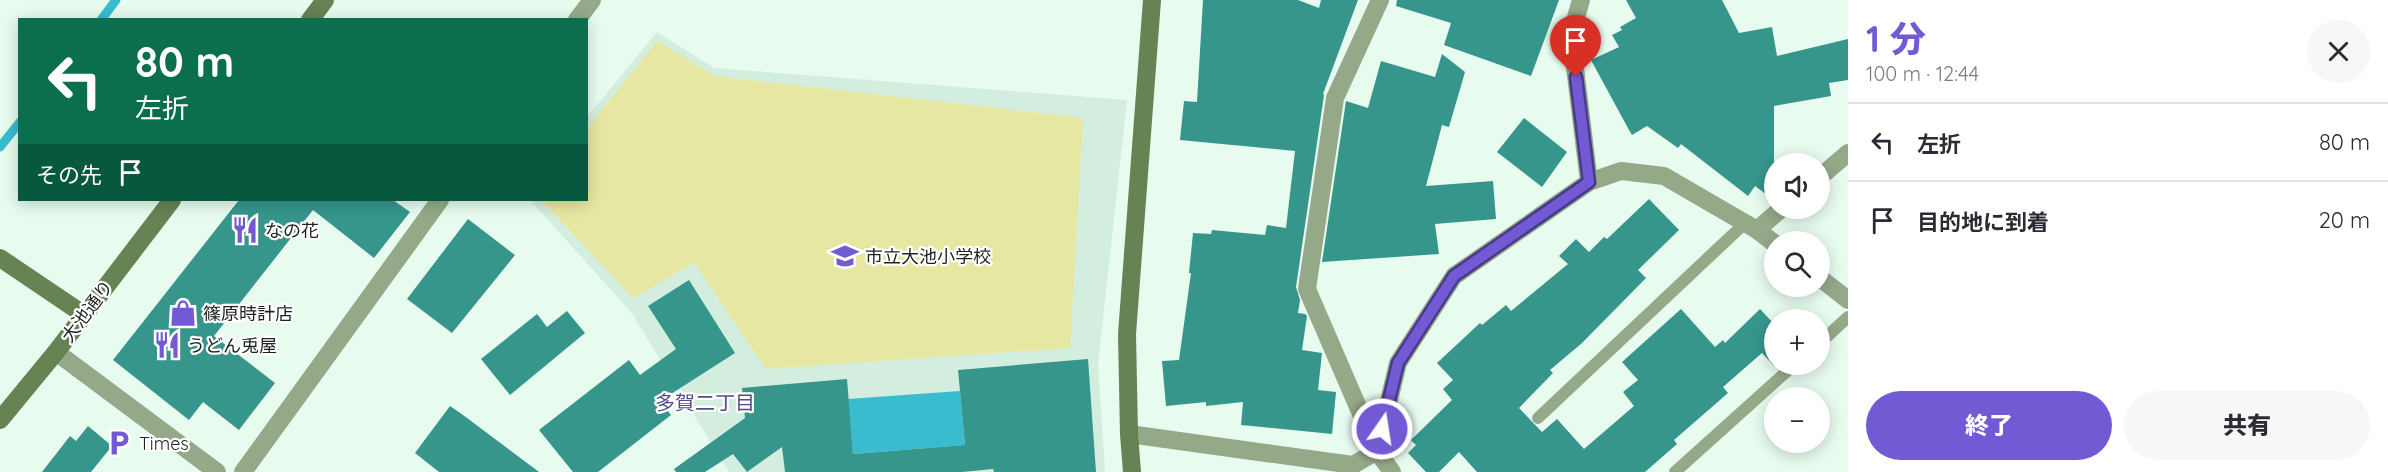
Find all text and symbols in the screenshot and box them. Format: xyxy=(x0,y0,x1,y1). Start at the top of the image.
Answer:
pin xyxy=(1550,15,1601,77)
text: 1 分 xyxy=(1866,16,1926,61)
button: close xyxy=(2307,20,2370,83)
icon: arrive xyxy=(1559,24,1592,57)
text: 80 m xyxy=(135,35,234,88)
icon: left xyxy=(36,42,114,120)
text: 100 m · 12:44 xyxy=(1866,61,1979,86)
text: 左折 xyxy=(135,91,189,125)
icon: left xyxy=(1866,126,1899,159)
text: 80 m xyxy=(2319,128,2370,156)
text: 左折 xyxy=(1917,130,1961,158)
map controls xyxy=(1764,153,1830,453)
button: sound xyxy=(1764,153,1830,219)
icon: arrive xyxy=(114,156,147,189)
text: その先 xyxy=(36,161,102,189)
icon: arrive xyxy=(1866,204,1899,237)
text: 20 m xyxy=(2319,206,2370,234)
text: 目的地に到着 xyxy=(1917,208,2049,236)
restaurant icon: なの花 xyxy=(230,215,260,245)
place label: なの花 xyxy=(265,219,319,242)
button: search xyxy=(1764,231,1830,297)
school or university icon: 市立大池小学校 xyxy=(830,241,860,271)
place label: 市立大池小学校 xyxy=(865,245,991,268)
street label: 大池通り xyxy=(56,275,118,347)
shop icon: 篠原時計店 xyxy=(168,298,198,328)
place label: 篠原時計店 xyxy=(203,302,293,325)
button: + xyxy=(1764,309,1830,375)
restaurant icon: うどん兎屋 xyxy=(152,330,182,360)
place label: うどん兎屋 xyxy=(187,334,277,357)
button: − xyxy=(1764,387,1830,453)
district label: 多賀二丁目 xyxy=(655,390,755,415)
button: 終了 xyxy=(1866,391,2112,460)
button: 共有 xyxy=(2124,391,2370,460)
position arrow xyxy=(1350,397,1414,461)
parking icon: Times xyxy=(104,428,134,458)
place label: Times xyxy=(139,432,189,455)

